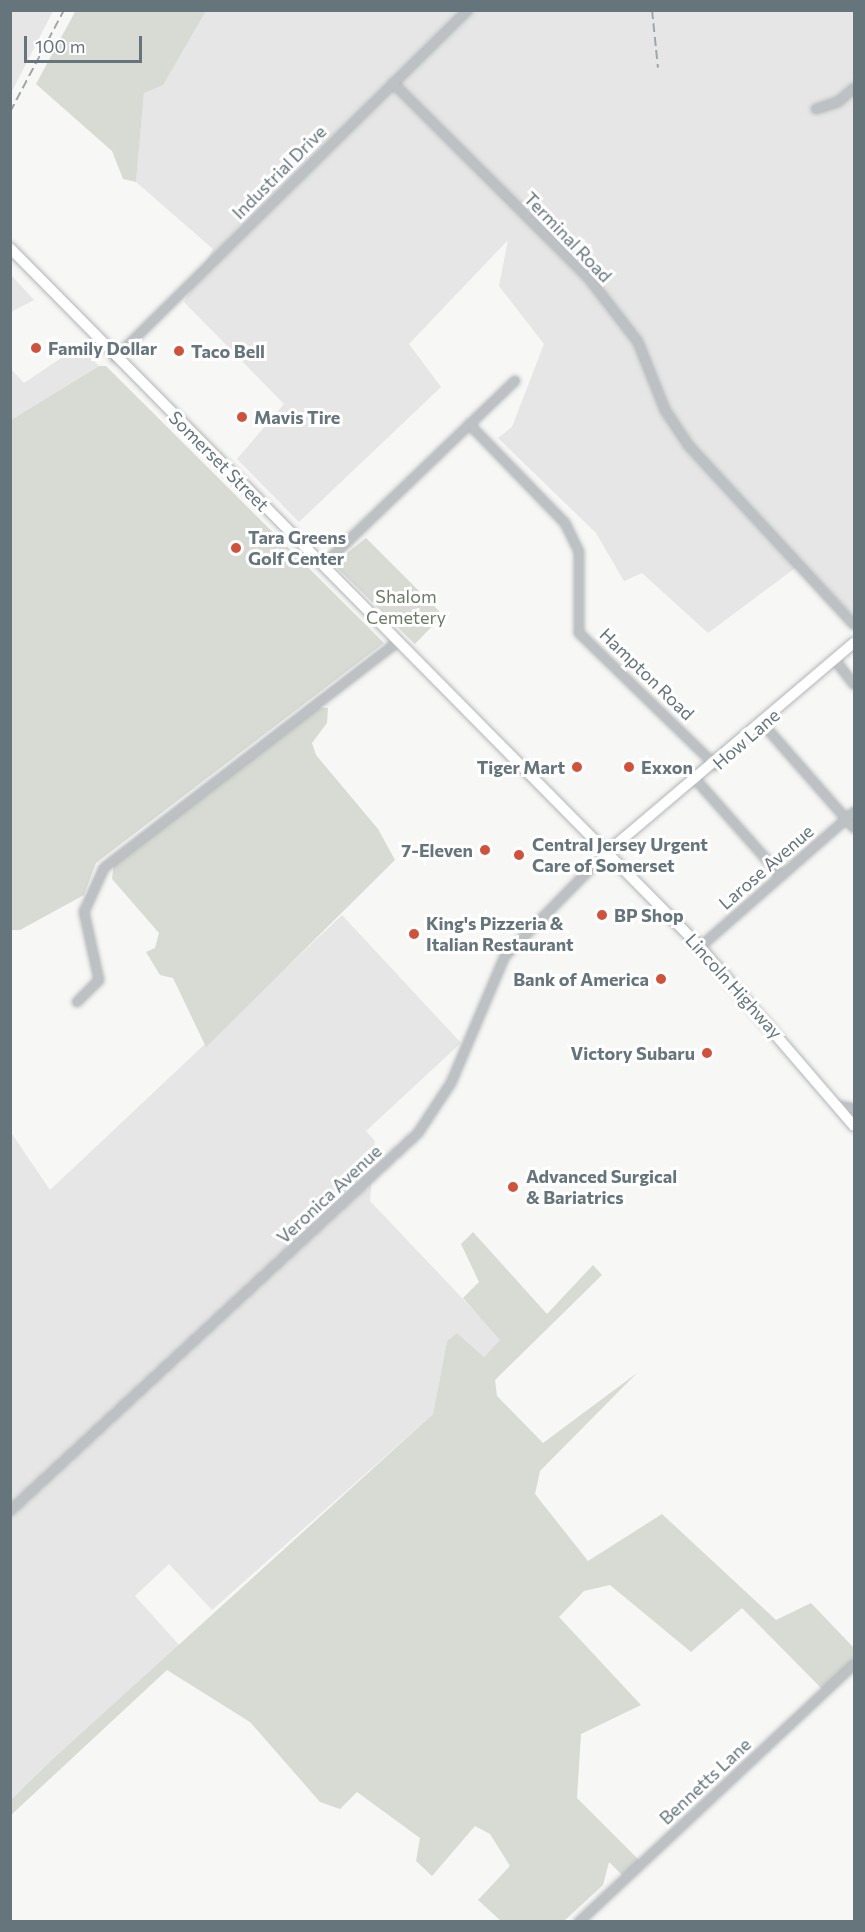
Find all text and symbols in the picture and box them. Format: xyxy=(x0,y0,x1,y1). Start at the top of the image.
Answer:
scale bar xyxy=(27,24,146,62)
text: 100 m xyxy=(35,35,85,57)
street label: Industrial Drive xyxy=(228,121,330,223)
street label: Terminal Road xyxy=(520,187,616,287)
place label: Family Dollar xyxy=(48,337,157,359)
place label: Taco Bell xyxy=(191,340,265,362)
marker: Family Dollar xyxy=(29,341,43,355)
marker: Taco Bell xyxy=(172,344,186,358)
street label: Somerset Street xyxy=(164,406,274,516)
place label: Mavis Tire xyxy=(254,406,340,428)
marker: Mavis Tire xyxy=(235,410,249,424)
place label: Tara Greens Golf Center xyxy=(248,527,346,570)
marker: Tara Greens Golf Center xyxy=(229,541,243,555)
park label: Shalom Cemetery xyxy=(366,586,446,628)
street label: Hampton Road xyxy=(595,624,699,724)
street label: How Lane xyxy=(708,704,784,774)
place label: Tiger Mart xyxy=(477,756,565,778)
place label: Exxon xyxy=(641,756,693,778)
marker: Tiger Mart xyxy=(570,760,584,774)
marker: Exxon xyxy=(622,760,636,774)
street label: Larose Avenue xyxy=(714,820,818,914)
place label: Central Jersey Urgent Care of Somerset xyxy=(532,834,708,876)
place label: 7-Eleven xyxy=(401,839,473,861)
marker: 7-Eleven xyxy=(478,843,492,857)
marker: Central Jersey Urgent Care of Somerset xyxy=(510,846,528,864)
place label: BP Shop xyxy=(614,904,684,926)
marker: BP Shop xyxy=(595,908,609,922)
place label: King's Pizzeria & Italian Restaurant xyxy=(426,913,574,956)
marker: King's Pizzeria & Italian Restaurant xyxy=(407,927,421,941)
street label: Lincoln Highway xyxy=(681,929,787,1043)
place label: Bank of America xyxy=(513,968,649,990)
marker: Bank of America xyxy=(654,972,668,986)
place label: Victory Subaru xyxy=(571,1042,695,1064)
marker: Victory Subaru xyxy=(700,1046,714,1060)
street label: Veronica Avenue xyxy=(272,1140,386,1248)
place label: Advanced Surgical & Bariatrics xyxy=(526,1166,677,1208)
marker: Advanced Surgical & Bariatrics xyxy=(504,1178,522,1196)
street label: Bennetts Lane xyxy=(655,1733,755,1829)

